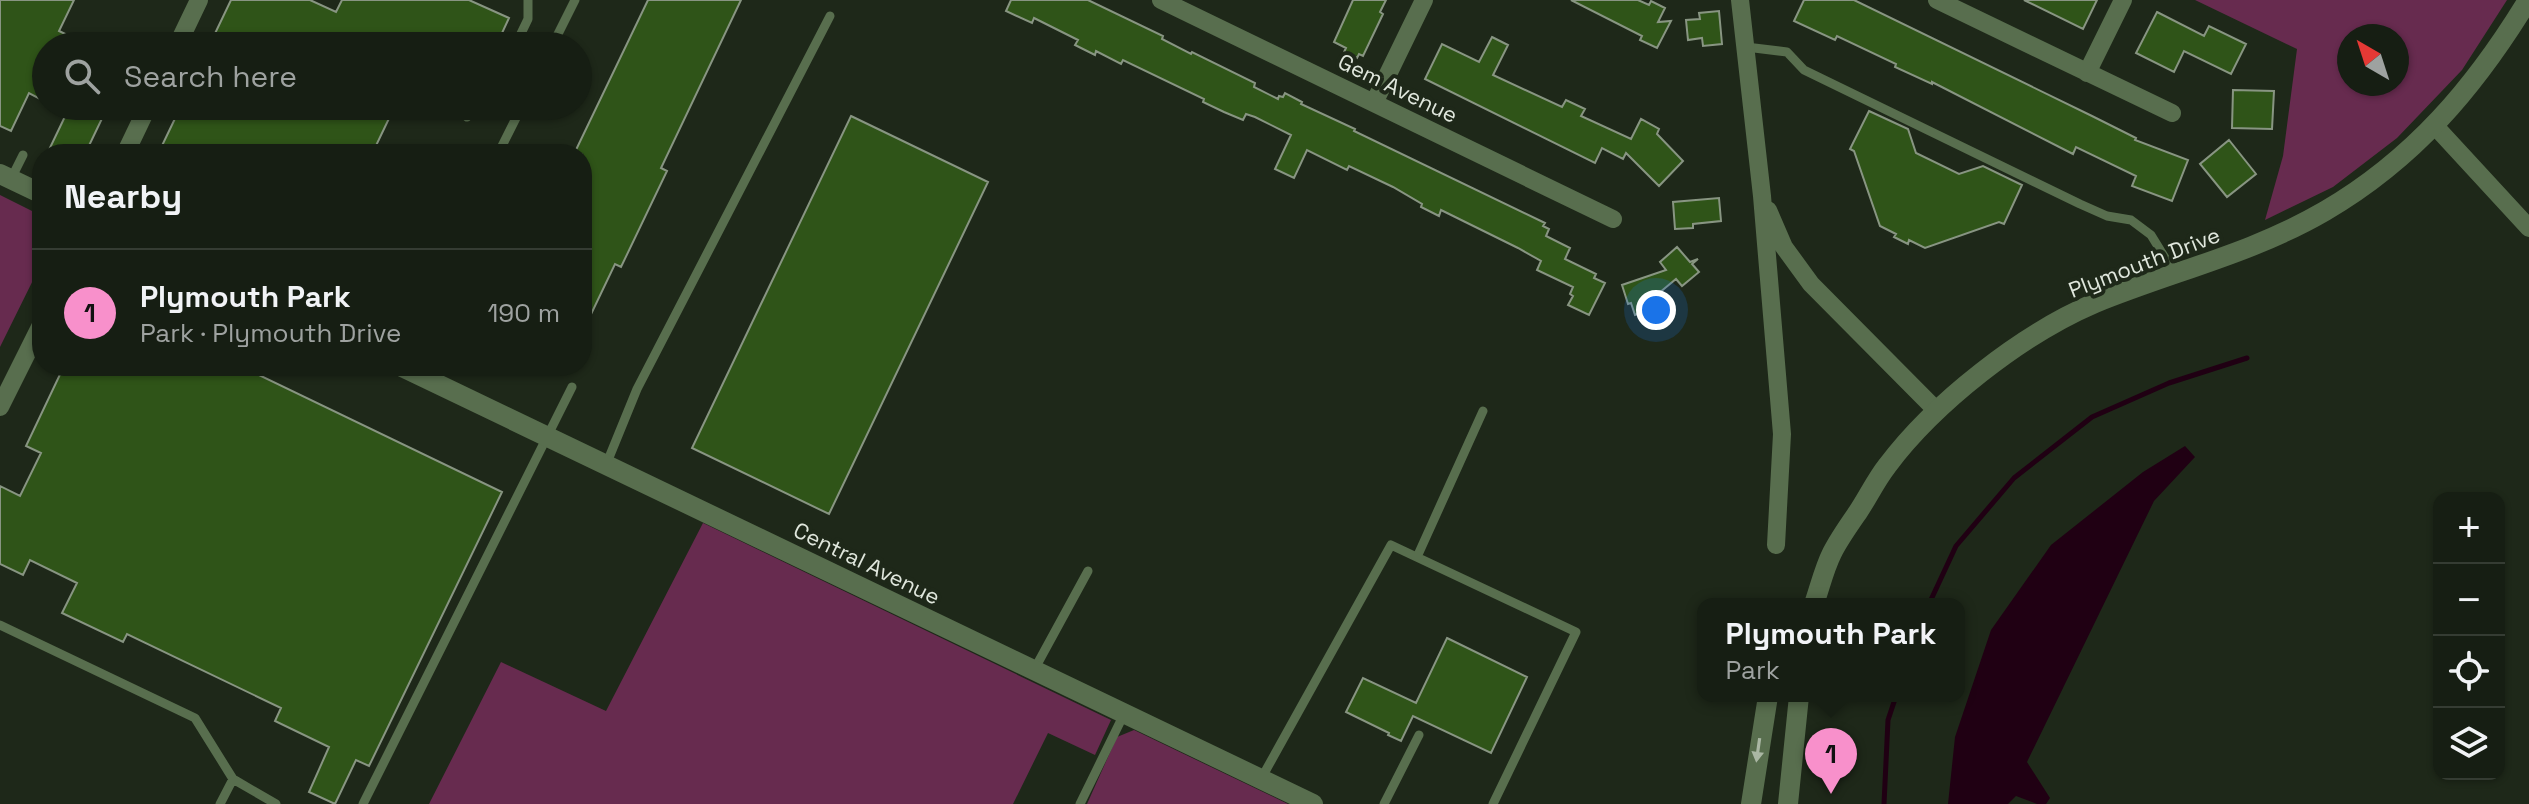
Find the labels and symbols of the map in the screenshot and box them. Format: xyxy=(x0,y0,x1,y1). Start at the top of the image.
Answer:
north arrow xyxy=(2337,24,2409,96)
street label: Gem Avenue xyxy=(1334,47,1462,129)
street label: Plymouth Drive xyxy=(2064,220,2224,304)
your location xyxy=(1636,290,1676,330)
street label: Central Avenue xyxy=(789,515,945,611)
pin: 1 xyxy=(1805,728,1857,794)
one-way arrow xyxy=(1751,738,1764,763)

